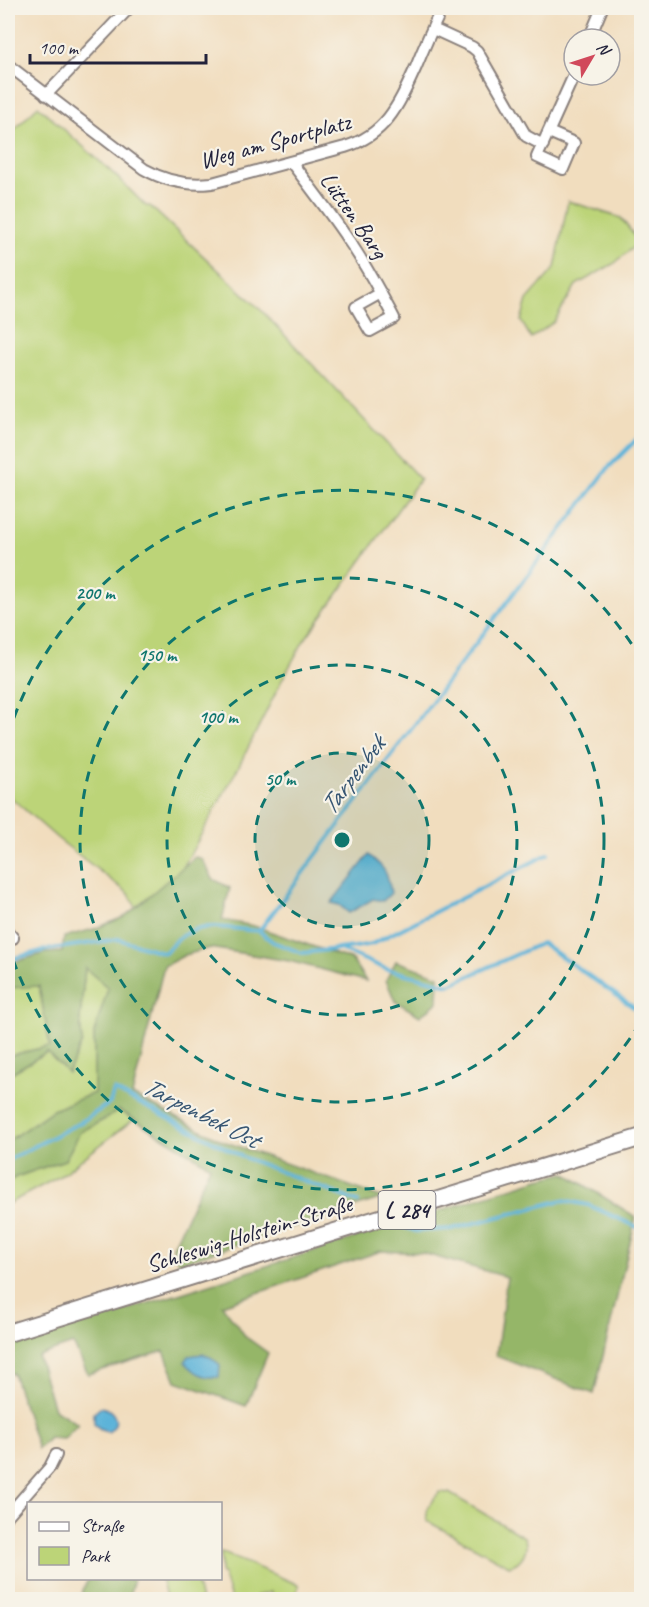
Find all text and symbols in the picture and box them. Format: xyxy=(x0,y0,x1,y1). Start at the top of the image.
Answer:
scale bar xyxy=(30,27,206,65)
north arrow xyxy=(562,27,622,87)
text: 100 m xyxy=(39,37,80,59)
text: N xyxy=(592,38,616,61)
street label: Weg am Sportplatz xyxy=(196,106,355,176)
street label: Lütten Barg xyxy=(313,166,396,266)
text: 200 m xyxy=(76,582,116,604)
text: 150 m xyxy=(138,644,178,666)
text: 100 m xyxy=(199,706,239,728)
water label: Tarpenbek xyxy=(312,726,395,821)
text: 50 m xyxy=(265,768,297,790)
centre of rings xyxy=(332,830,352,850)
water label: Tarpenbek Ost xyxy=(137,1069,269,1158)
street label: Schleswig-Holstein-Straße xyxy=(143,1188,358,1280)
road number: L 284 xyxy=(378,1191,436,1229)
legend xyxy=(27,1502,222,1580)
text: Straße xyxy=(81,1515,125,1537)
text: Park xyxy=(81,1545,111,1567)

